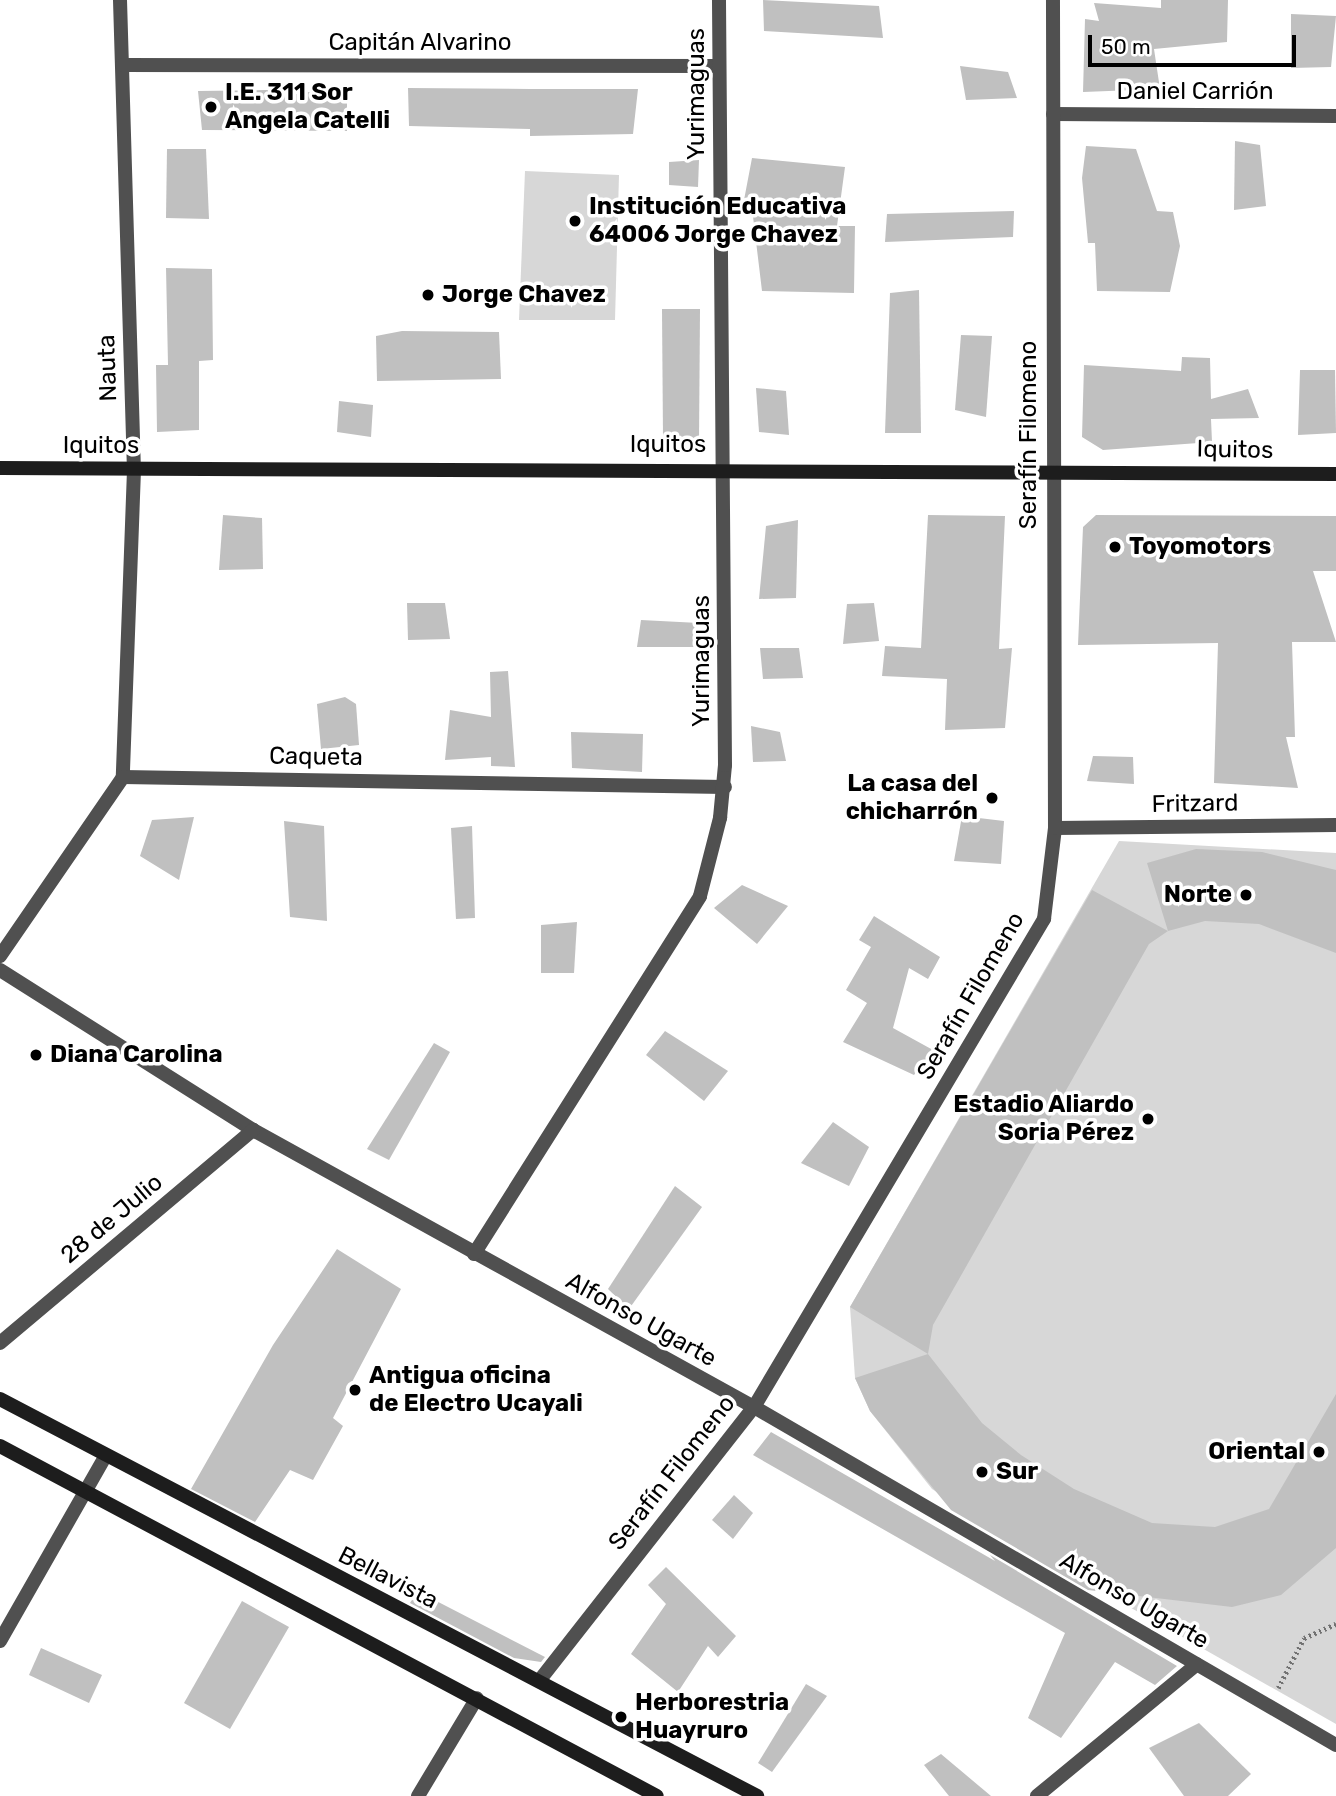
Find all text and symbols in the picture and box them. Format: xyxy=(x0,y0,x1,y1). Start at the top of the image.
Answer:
scale bar xyxy=(1091,21,1299,65)
street label: Yurimaguas xyxy=(683,28,711,160)
street label: Capitán Alvarino xyxy=(328,29,512,57)
text: 50 m xyxy=(1101,34,1151,59)
street label: Daniel Carrión xyxy=(1117,78,1273,106)
place label: I.E. 311 Sor Angela Catelli xyxy=(225,79,390,135)
marker: I.E. 311 Sor Angela Catelli xyxy=(203,99,219,115)
place label: Institución Educativa 64006 Jorge Chavez xyxy=(589,193,846,249)
marker: Institución Educativa 64006 Jorge Chavez xyxy=(567,213,583,229)
place label: Jorge Chavez xyxy=(442,281,606,309)
marker: Jorge Chavez xyxy=(420,287,436,303)
street label: Nauta xyxy=(92,334,124,402)
street label: Serafín Filomeno xyxy=(1015,341,1043,529)
street label: Iquitos xyxy=(630,431,706,459)
street label: Iquitos xyxy=(63,432,139,460)
street label: Iquitos xyxy=(1196,435,1274,465)
place label: Toyomotors xyxy=(1129,533,1271,561)
marker: Toyomotors xyxy=(1107,539,1123,555)
street label: Yurimaguas xyxy=(688,595,716,727)
street label: Caqueta xyxy=(269,742,363,772)
place label: La casa del chicharrón xyxy=(846,770,978,826)
street label: Fritzard xyxy=(1151,789,1239,819)
marker: La casa del chicharrón xyxy=(984,790,1000,806)
place label: Norte xyxy=(1164,881,1232,909)
marker: Norte xyxy=(1238,887,1254,903)
street label: Serafín Filomeno xyxy=(911,907,1031,1085)
place label: Diana Carolina xyxy=(50,1041,223,1069)
marker: Diana Carolina xyxy=(28,1047,44,1063)
place label: Estadio Aliardo Soria Pérez xyxy=(953,1091,1134,1147)
marker: Estadio Aliardo Soria Pérez xyxy=(1140,1111,1156,1127)
street label: 28 de Julio xyxy=(55,1168,169,1270)
street label: Alfonso Ugarte xyxy=(561,1267,721,1373)
place label: Antigua oficina de Electro Ucayali xyxy=(369,1362,583,1418)
marker: Antigua oficina de Electro Ucayali xyxy=(347,1382,363,1398)
street label: Serafín Filomeno xyxy=(603,1390,741,1556)
place label: Oriental xyxy=(1208,1438,1305,1466)
marker: Oriental xyxy=(1311,1444,1327,1460)
place label: Sur xyxy=(996,1458,1038,1486)
marker: Sur xyxy=(974,1464,990,1480)
street label: Bellavista xyxy=(333,1541,443,1615)
street label: Alfonso Ugarte xyxy=(1054,1547,1214,1655)
place label: Herborestria Huayruro xyxy=(635,1689,789,1745)
marker: Herborestria Huayruro xyxy=(613,1709,629,1725)

